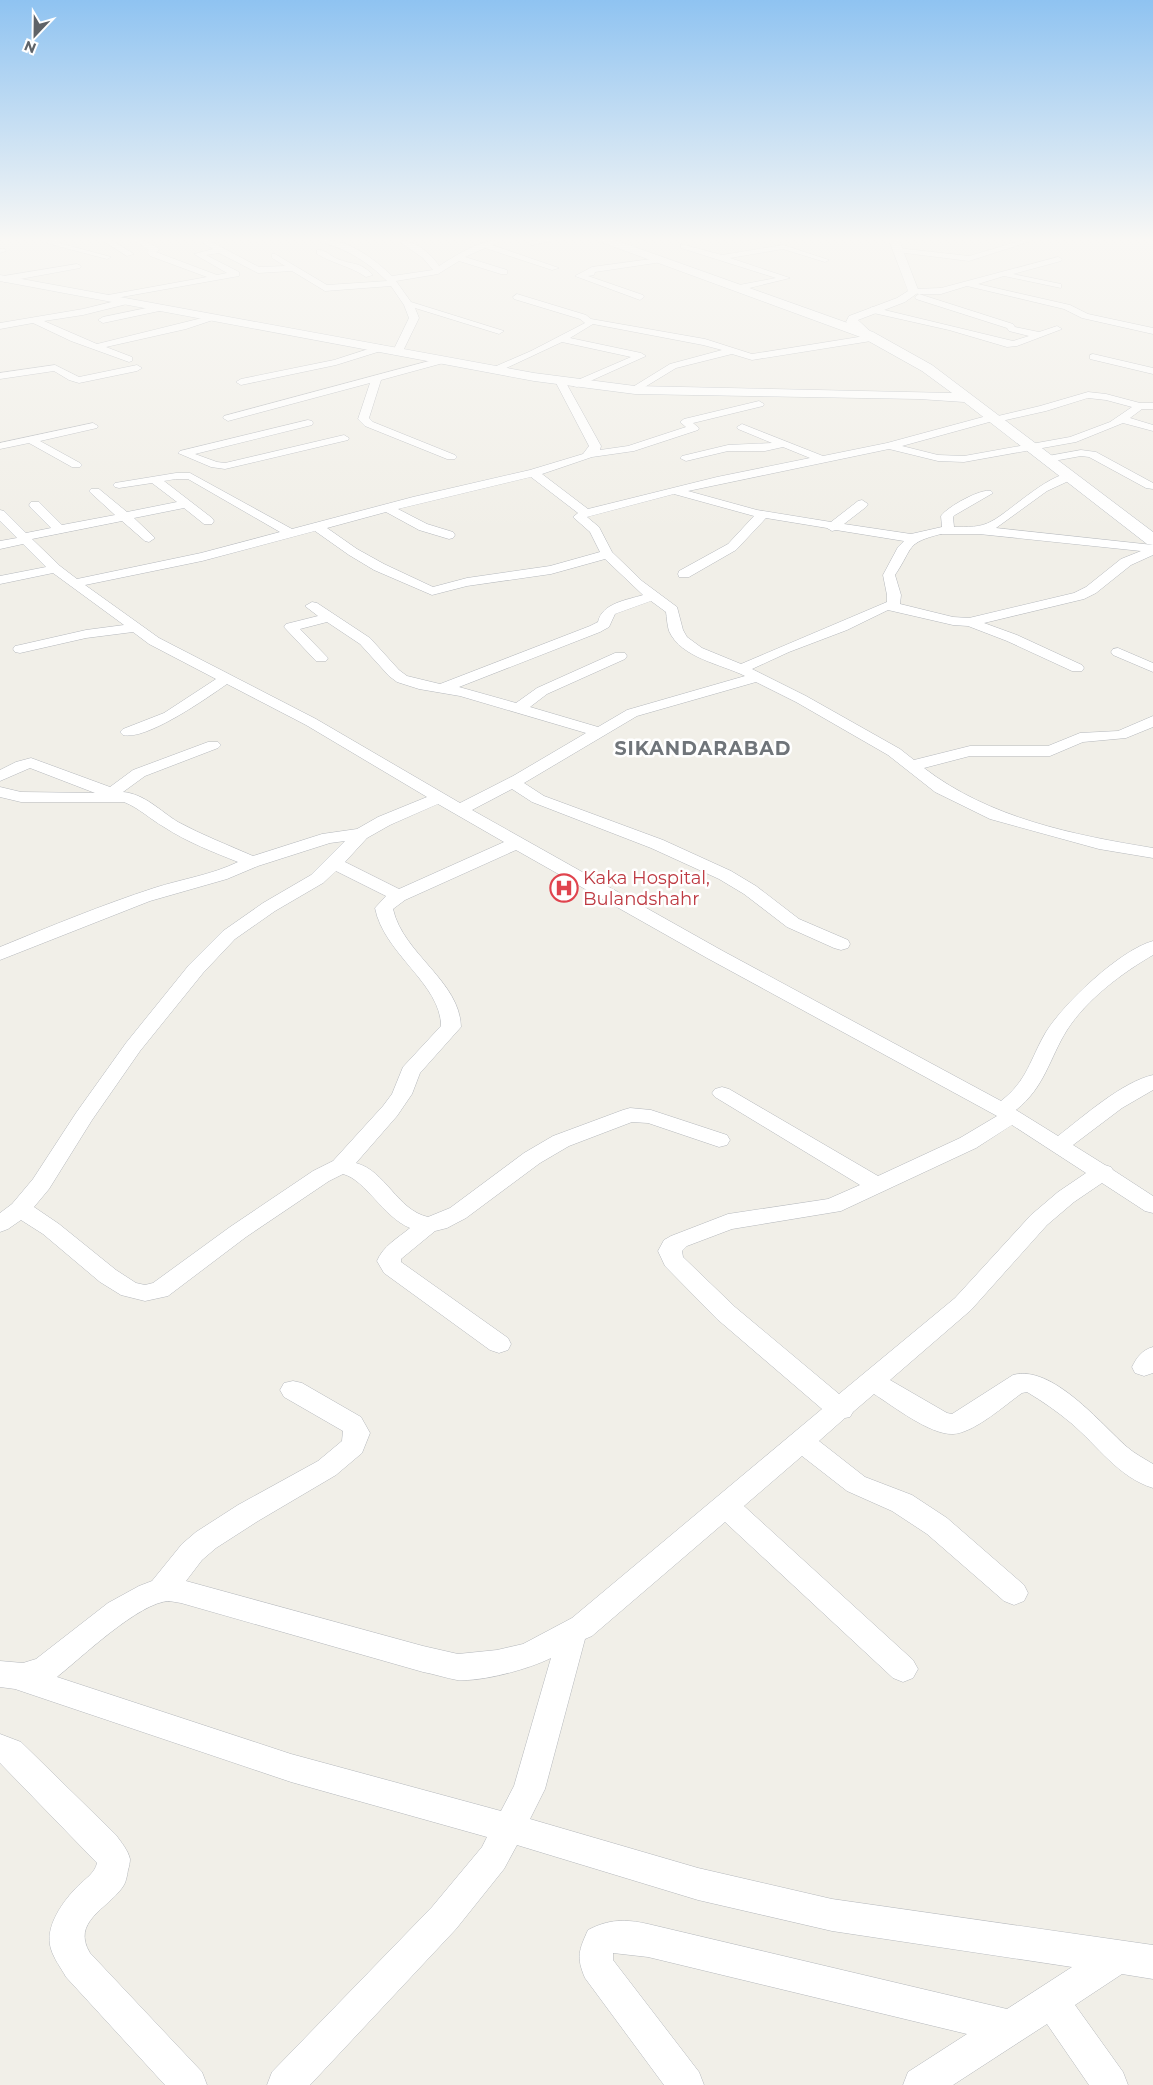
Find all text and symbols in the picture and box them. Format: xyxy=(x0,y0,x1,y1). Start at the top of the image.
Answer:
north arrow xyxy=(10,10,60,60)
text: N xyxy=(22,37,39,58)
district label: SIKANDARABAD xyxy=(614,737,792,760)
place label: Kaka Hospital, Bulandshahr xyxy=(583,867,710,910)
hospital icon: Kaka Hospital, Bulandshahr xyxy=(549,873,579,903)

